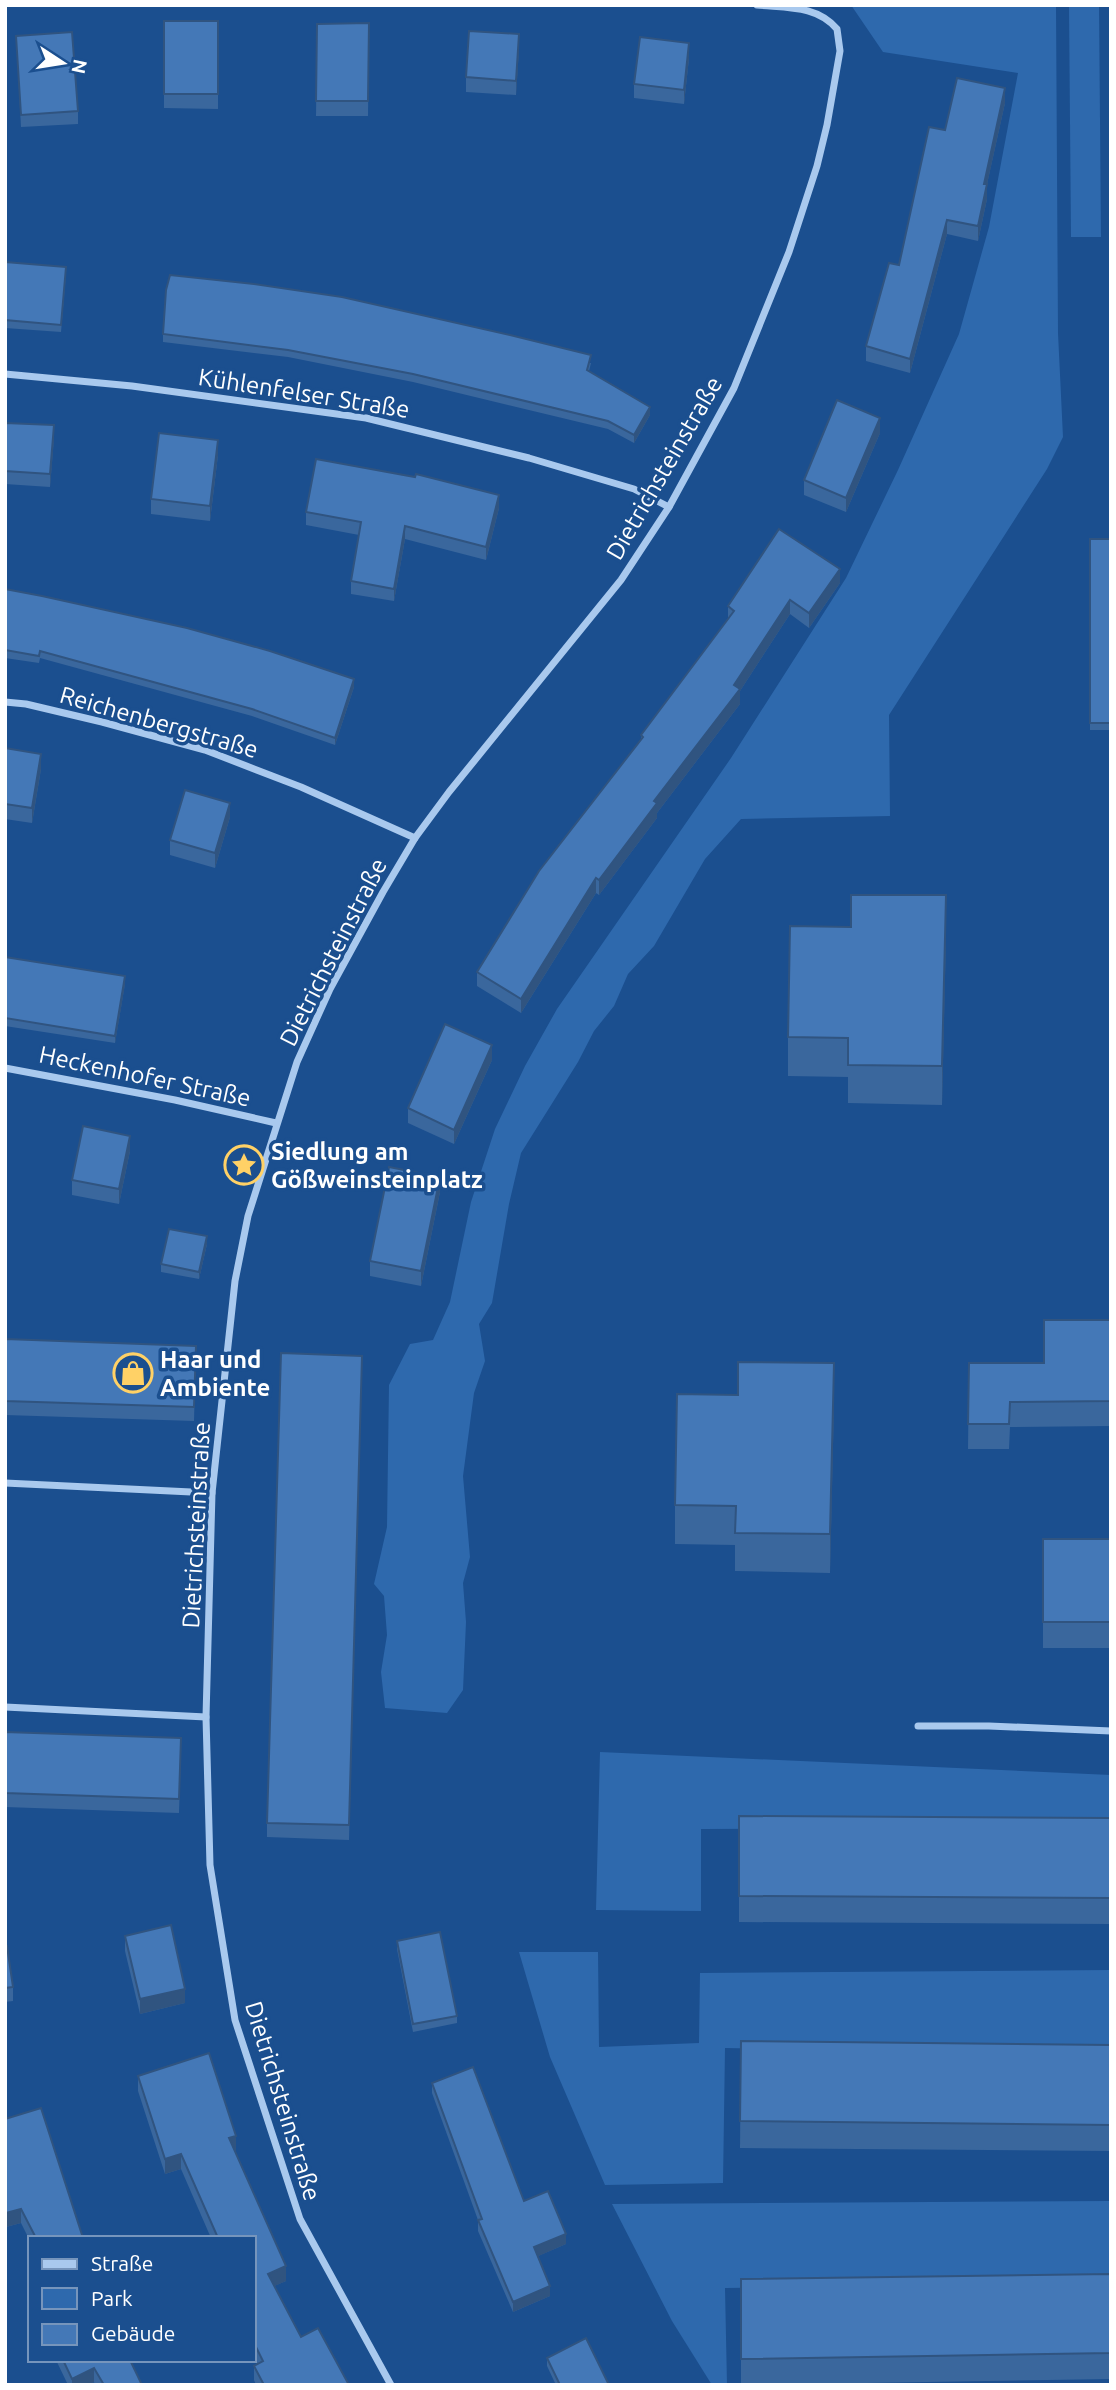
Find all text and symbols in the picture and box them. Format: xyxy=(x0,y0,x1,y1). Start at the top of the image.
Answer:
north arrow xyxy=(28,28,98,98)
text: N xyxy=(67,57,92,76)
street label: Kühlenfelser Straße xyxy=(197,363,411,423)
street label: Dietrichsteinstraße xyxy=(601,372,727,564)
street label: Reichenbergstraße xyxy=(57,681,261,763)
street label: Dietrichsteinstraße xyxy=(274,854,392,1050)
street label: Heckenhofer Straße xyxy=(37,1040,253,1112)
place label: Siedlung am Gößweinsteinplatz xyxy=(271,1138,483,1193)
place icon: Siedlung am Gößweinsteinplatz xyxy=(223,1144,265,1186)
place label: Haar und Ambiente xyxy=(160,1346,270,1401)
shop icon: Haar und Ambiente xyxy=(112,1352,154,1394)
street label: Dietrichsteinstraße xyxy=(177,1421,215,1629)
street label: Dietrichsteinstraße xyxy=(240,1998,326,2204)
legend xyxy=(28,2236,256,2362)
text: Straße xyxy=(91,2251,153,2275)
text: Park xyxy=(91,2286,133,2310)
text: Gebäude xyxy=(91,2321,175,2345)

